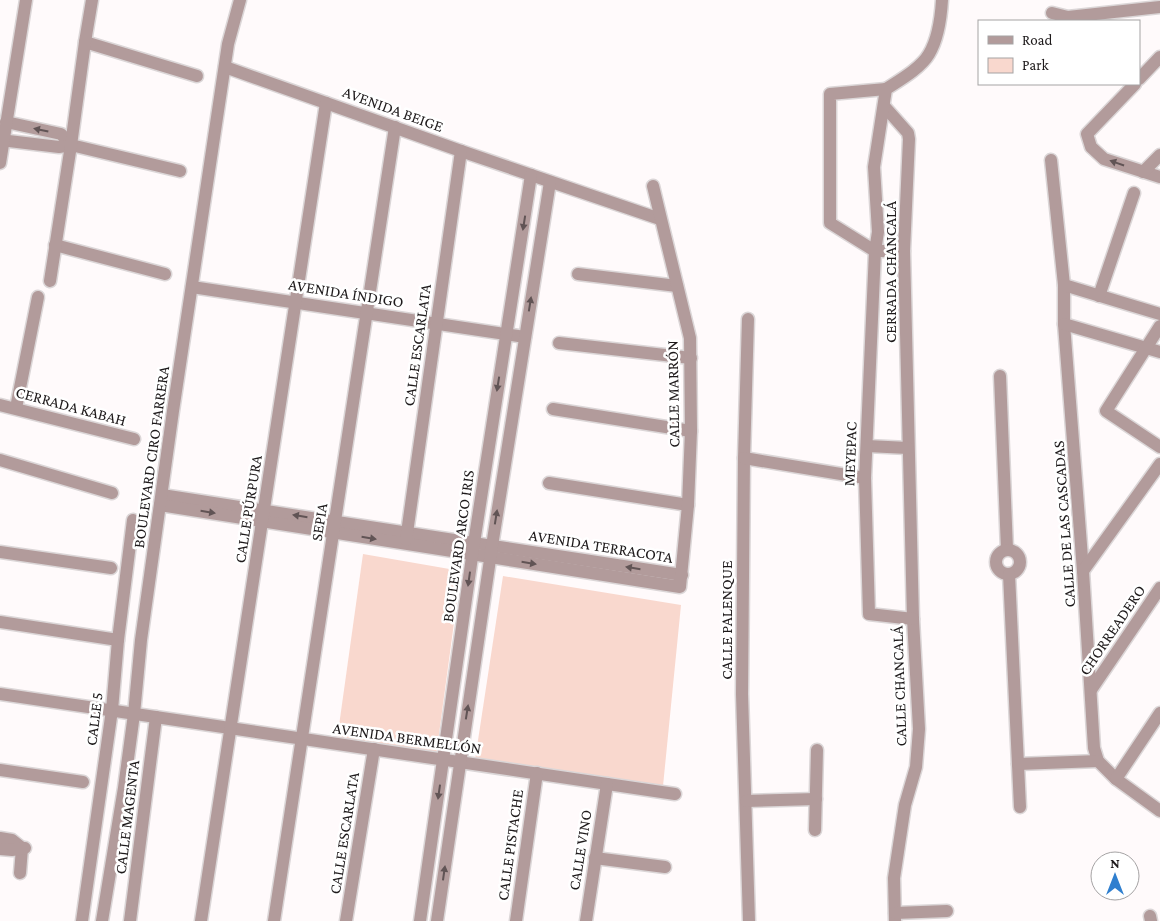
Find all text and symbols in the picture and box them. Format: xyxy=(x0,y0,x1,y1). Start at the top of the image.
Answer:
legend xyxy=(978,20,1140,85)
text: Road xyxy=(1022,32,1053,48)
text: Park xyxy=(1022,57,1049,73)
street label: AVENIDA BEIGE xyxy=(340,83,446,135)
one-way arrow xyxy=(33,126,48,134)
one-way arrow xyxy=(1109,159,1124,167)
street label: CERRADA CHANCALÁ xyxy=(882,200,899,343)
one-way arrow xyxy=(519,216,527,232)
street label: AVENIDA ÍNDIGO xyxy=(287,276,405,310)
street label: CALLE ESCARLATA xyxy=(400,282,434,407)
one-way arrow xyxy=(526,296,534,312)
street label: CALLE MARRÓN xyxy=(664,340,682,448)
street label: BOULEVARD CIRO FARRERA xyxy=(130,364,172,549)
one-way arrow xyxy=(493,376,501,392)
street label: CERRADA KABAH xyxy=(14,383,128,429)
street label: MEYEPAC xyxy=(840,421,860,487)
street label: CALLE DE LAS CASCADAS xyxy=(1050,440,1078,608)
street label: CALLE PÚRPURA xyxy=(231,453,265,564)
street label: BOULEVARD ARCO IRIS xyxy=(439,469,477,623)
street label: SEPIA xyxy=(308,501,331,542)
one-way arrow xyxy=(493,508,501,524)
one-way arrow xyxy=(201,509,217,517)
one-way arrow xyxy=(292,512,308,520)
street label: AVENIDA TERRACOTA xyxy=(528,526,675,566)
one-way arrow xyxy=(361,534,377,542)
one-way arrow xyxy=(522,559,538,567)
street label: CALLE PALENQUE xyxy=(718,560,735,680)
one-way arrow xyxy=(625,563,641,571)
one-way arrow xyxy=(465,572,473,588)
street label: CHORREADERO xyxy=(1076,582,1148,678)
street label: CALLE CHANCALÁ xyxy=(888,624,910,747)
street label: CALLE 5 xyxy=(82,691,106,747)
one-way arrow xyxy=(464,704,472,720)
street label: AVENIDA BERMELLÓN xyxy=(332,719,482,757)
street label: CALLE MAGENTA xyxy=(112,758,143,875)
street label: CALLE ESCARLATA xyxy=(326,770,362,895)
one-way arrow xyxy=(434,784,442,800)
street label: CALLE PISTACHE xyxy=(494,788,526,902)
street label: CALLE VINO xyxy=(565,809,595,891)
north arrow xyxy=(1090,851,1140,901)
text: N xyxy=(1110,855,1120,871)
one-way arrow xyxy=(440,864,448,880)

